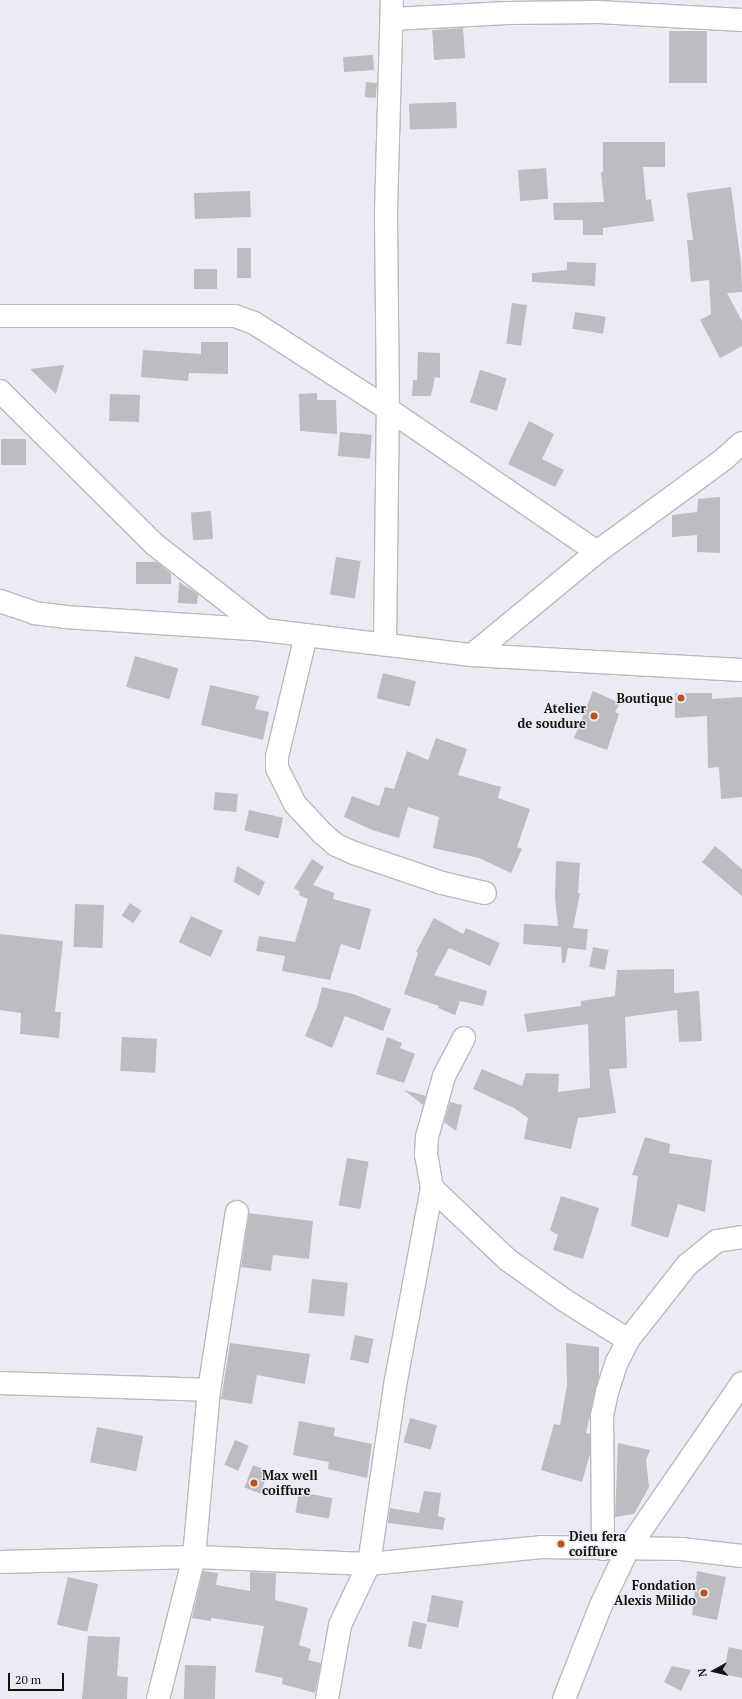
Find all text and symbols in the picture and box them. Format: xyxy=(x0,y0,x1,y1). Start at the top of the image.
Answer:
place label: Boutique xyxy=(617,690,673,706)
marker: Boutique xyxy=(676,693,686,703)
place label: Atelier de soudure xyxy=(518,701,586,732)
marker: Atelier de soudure xyxy=(589,711,599,721)
place label: Max well coiffure xyxy=(262,1468,318,1499)
marker: Max well coiffure xyxy=(249,1478,259,1488)
place label: Dieu fera coiffure xyxy=(569,1529,626,1560)
marker: Dieu fera coiffure xyxy=(556,1539,566,1549)
place label: Fondation Alexis Milido xyxy=(614,1578,696,1609)
marker: Fondation Alexis Milido xyxy=(699,1588,709,1598)
north arrow xyxy=(694,1651,734,1691)
scale bar xyxy=(10,1665,66,1691)
text: N xyxy=(695,1668,710,1678)
text: 20 m xyxy=(15,1672,41,1687)

